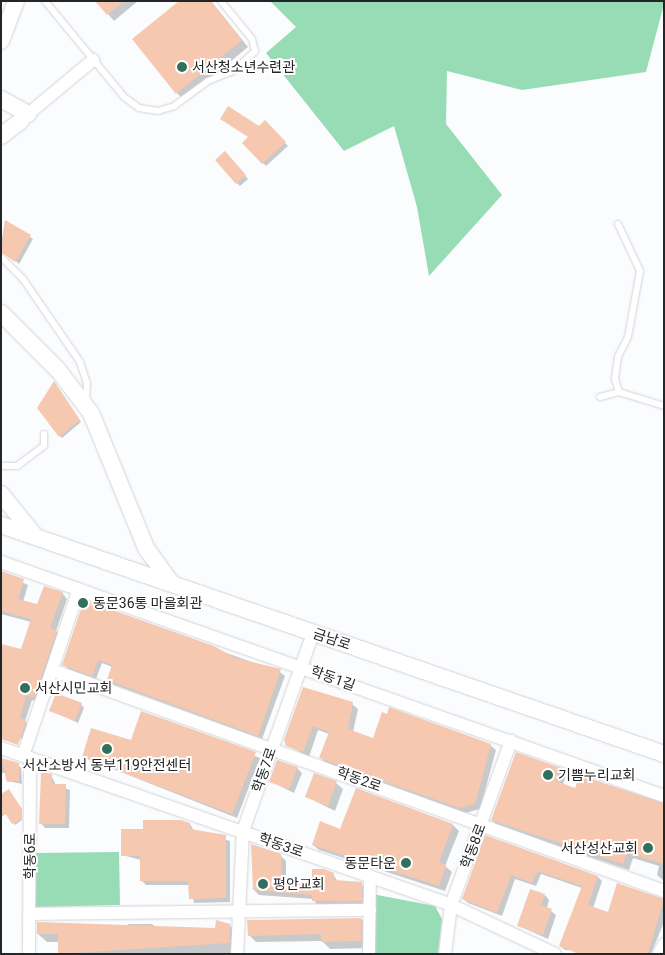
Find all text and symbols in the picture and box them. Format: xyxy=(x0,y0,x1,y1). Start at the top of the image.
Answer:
place label: 서산청소년수련관 xyxy=(192,59,295,75)
marker: 서산청소년수련관 xyxy=(176,61,188,73)
place label: 동문36통 마을회관 xyxy=(93,595,202,611)
marker: 동문36통 마을회관 xyxy=(77,597,89,609)
street label: 금남로 xyxy=(311,625,353,653)
street label: 학동1길 xyxy=(308,662,358,694)
place label: 서산시민교회 xyxy=(35,680,112,696)
marker: 서산시민교회 xyxy=(19,682,31,694)
marker: 서산소방서 동부119안전센터 xyxy=(101,743,113,755)
street label: 학동7로 xyxy=(248,745,280,795)
place label: 서산소방서 동부119안전센터 xyxy=(23,757,191,773)
street label: 학동2로 xyxy=(334,763,384,795)
place label: 기쁨누리교회 xyxy=(558,767,635,783)
marker: 기쁨누리교회 xyxy=(542,769,554,781)
street label: 학동8로 xyxy=(457,821,489,871)
street label: 학동3로 xyxy=(256,829,306,861)
street label: 학동6로 xyxy=(22,833,38,879)
place label: 서산성산교회 xyxy=(561,840,638,856)
marker: 서산성산교회 xyxy=(642,842,654,854)
place label: 동문타운 xyxy=(344,855,396,871)
marker: 동문타운 xyxy=(400,857,412,869)
place label: 평안교회 xyxy=(273,876,325,892)
marker: 평안교회 xyxy=(257,878,269,890)

